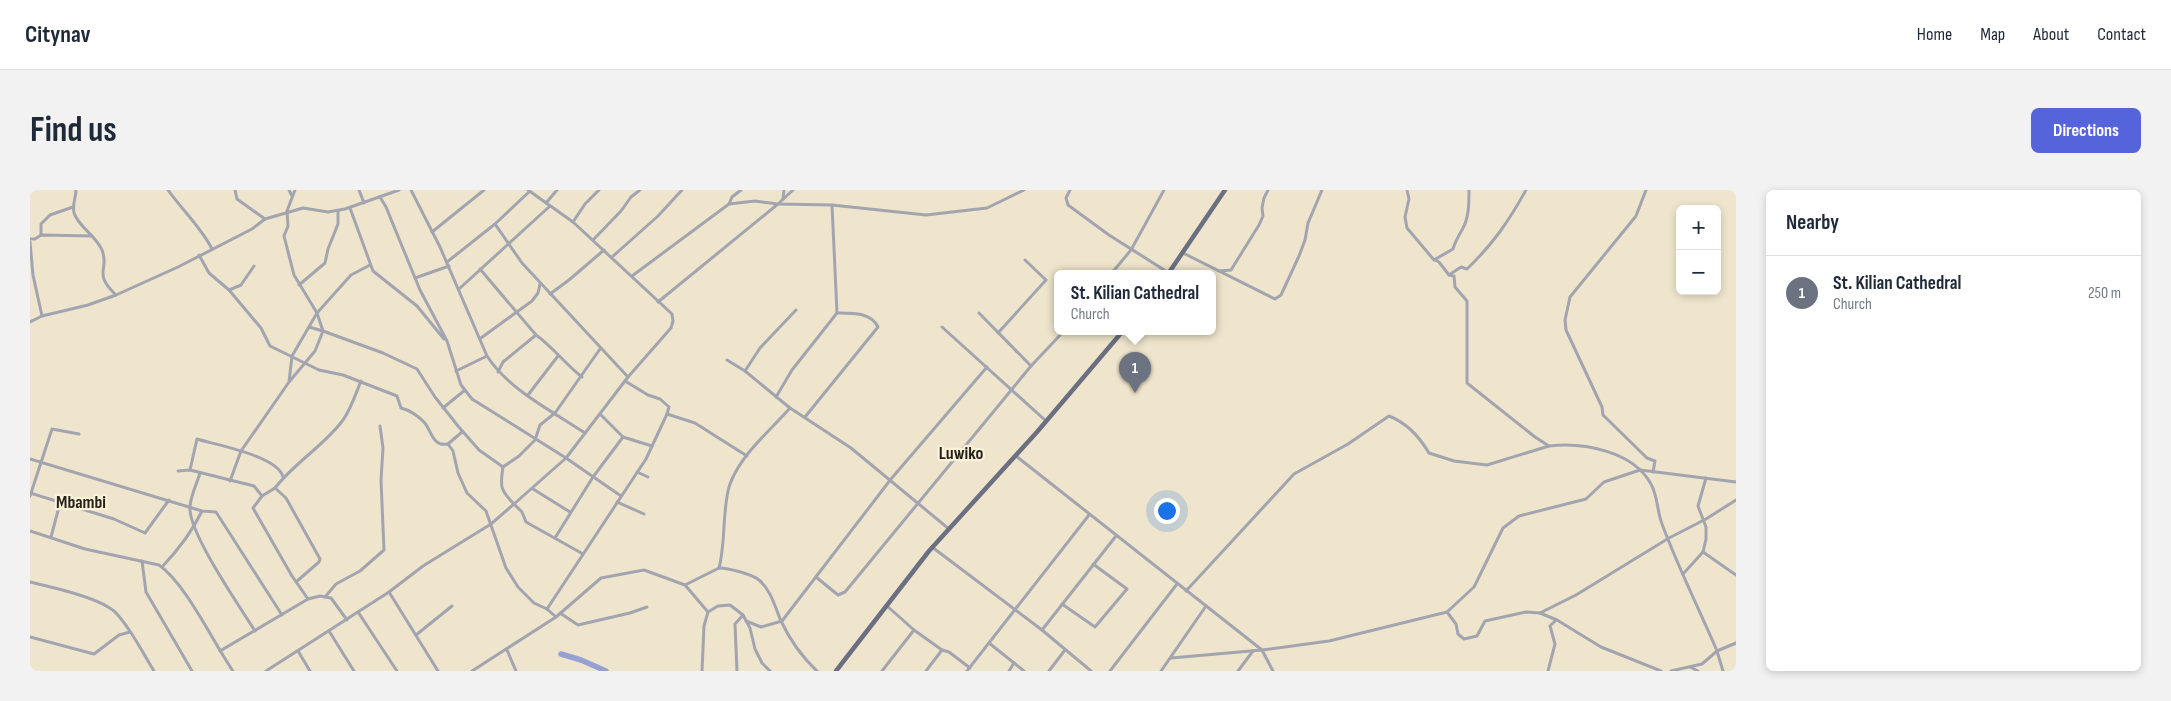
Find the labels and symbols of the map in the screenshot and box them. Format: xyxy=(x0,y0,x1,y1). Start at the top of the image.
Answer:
pin: 1 xyxy=(1119,352,1151,393)
district label: Luwiko xyxy=(939,443,983,464)
district label: Mbambi xyxy=(56,492,106,513)
your location xyxy=(1154,498,1180,524)

